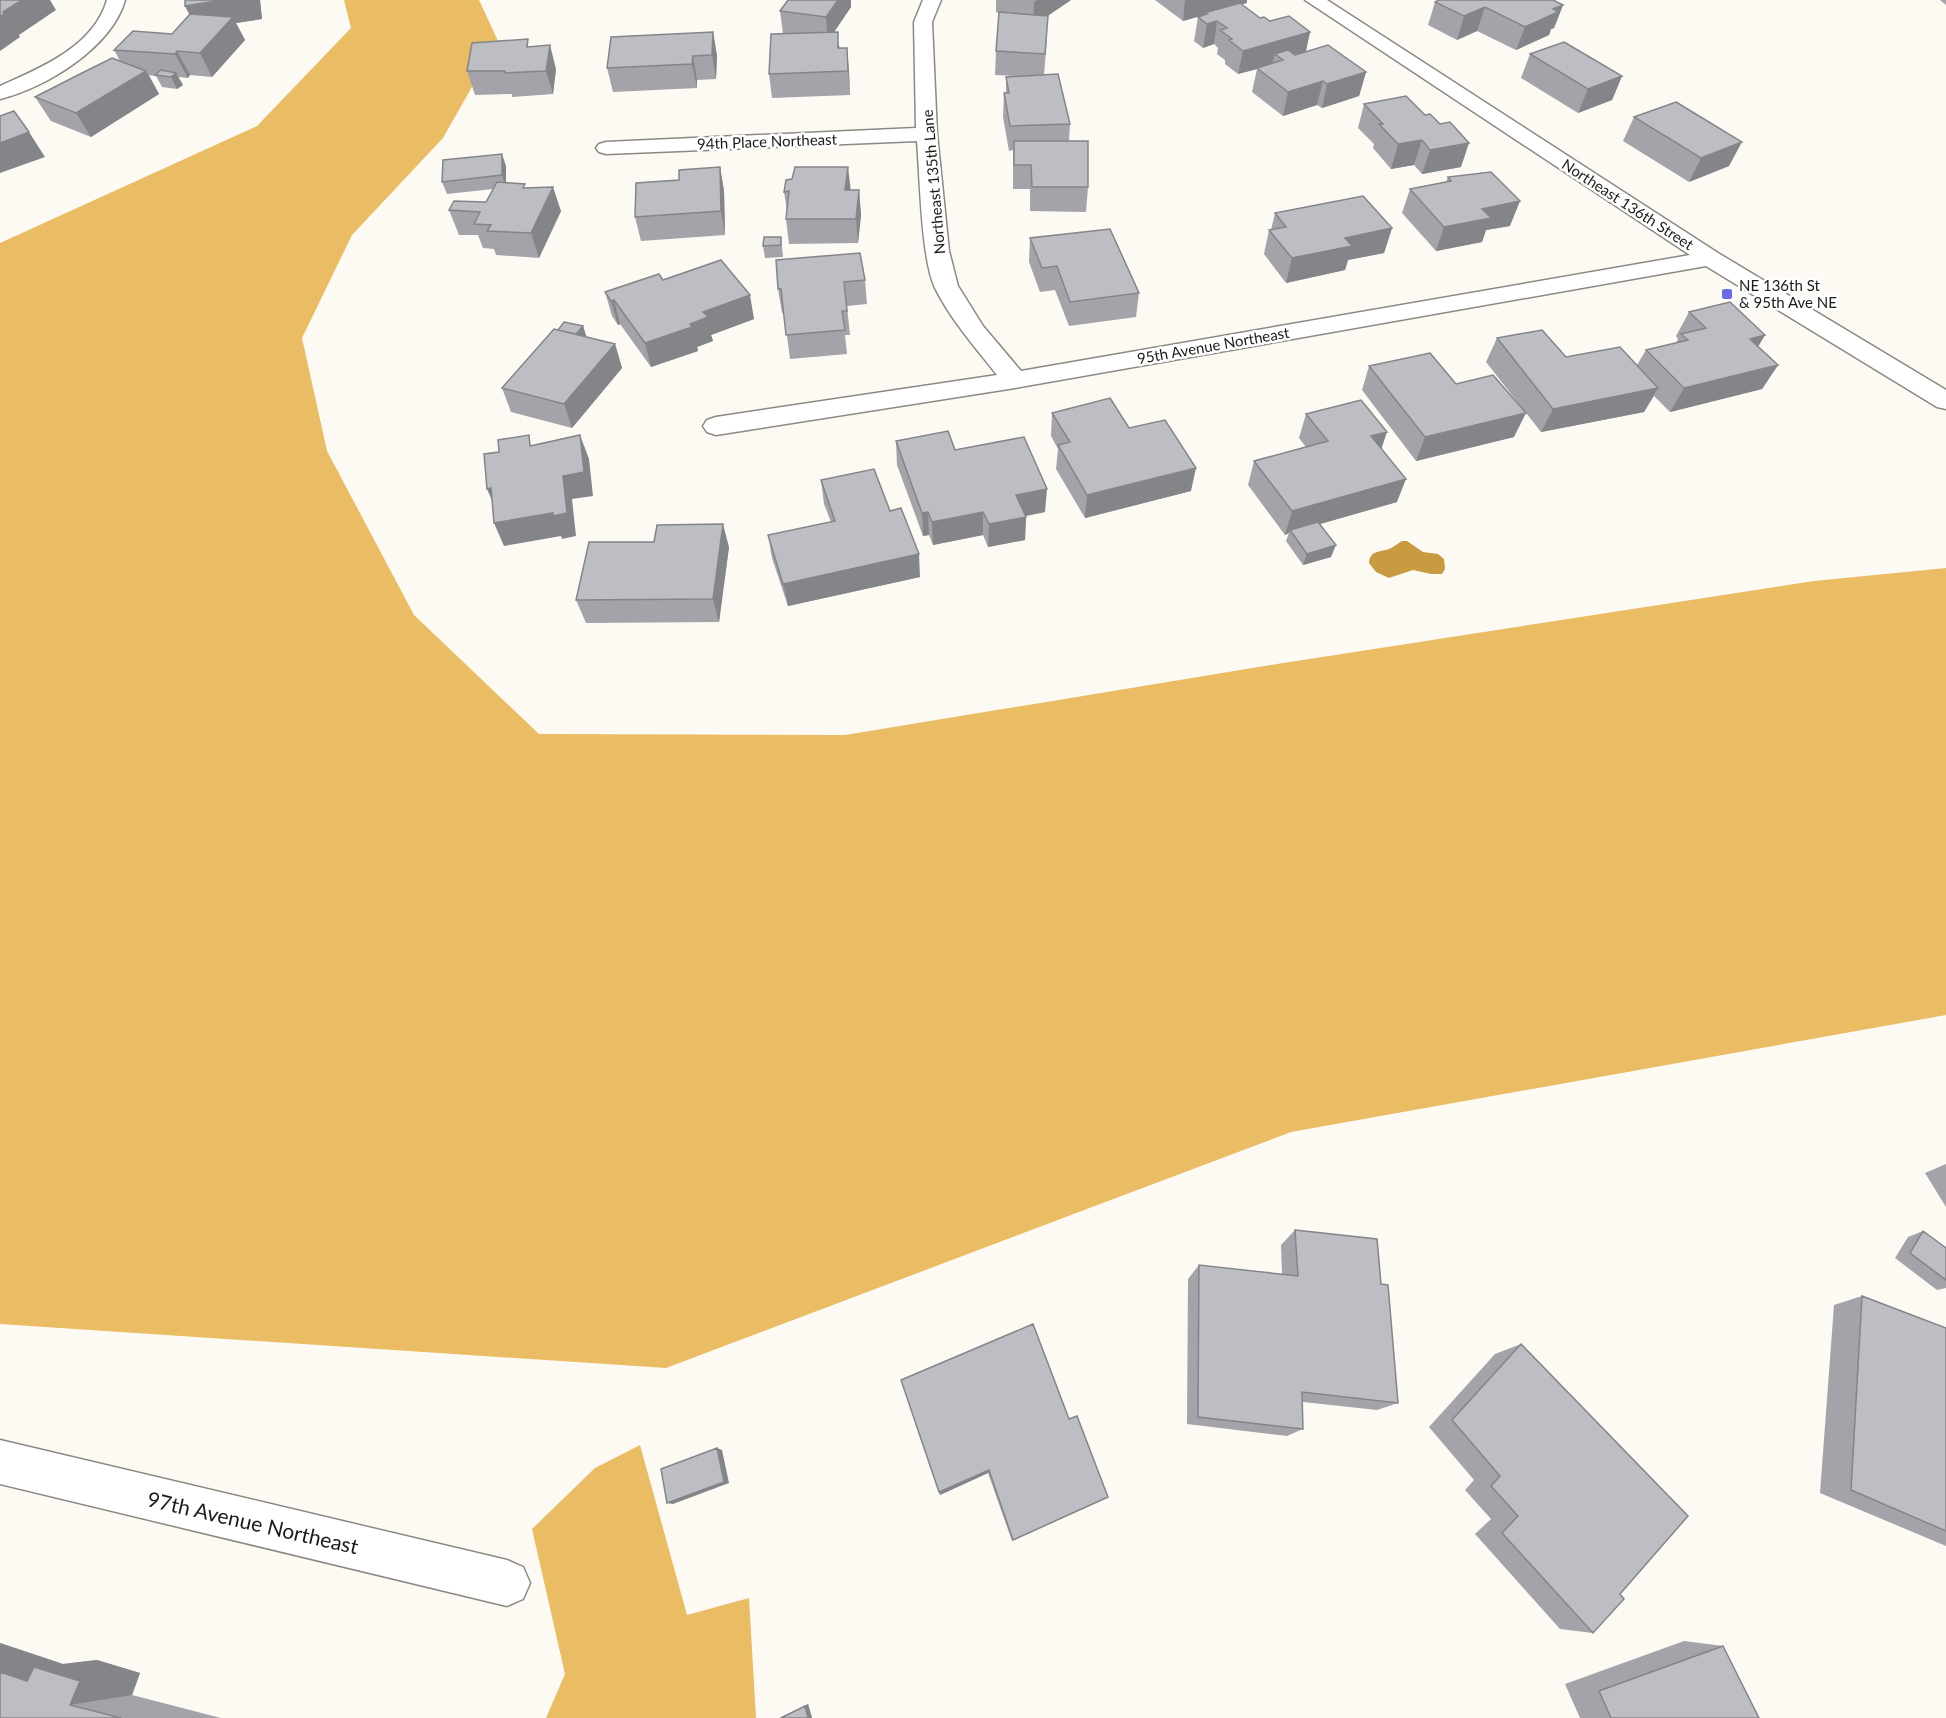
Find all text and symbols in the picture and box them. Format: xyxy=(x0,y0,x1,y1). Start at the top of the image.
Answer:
street label: Northeast 135th Lane xyxy=(918,109,948,255)
street label: 94th Place Northeast xyxy=(697,130,838,152)
street label: Northeast 136th Street xyxy=(1559,155,1698,254)
place label: NE 136th St & 95th Ave NE xyxy=(1739,276,1837,311)
marker: NE 136th St & 95th Ave NE xyxy=(1720,287,1734,301)
street label: 95th Avenue Northeast xyxy=(1136,323,1291,367)
street label: 97th Avenue Northeast xyxy=(145,1486,361,1559)

